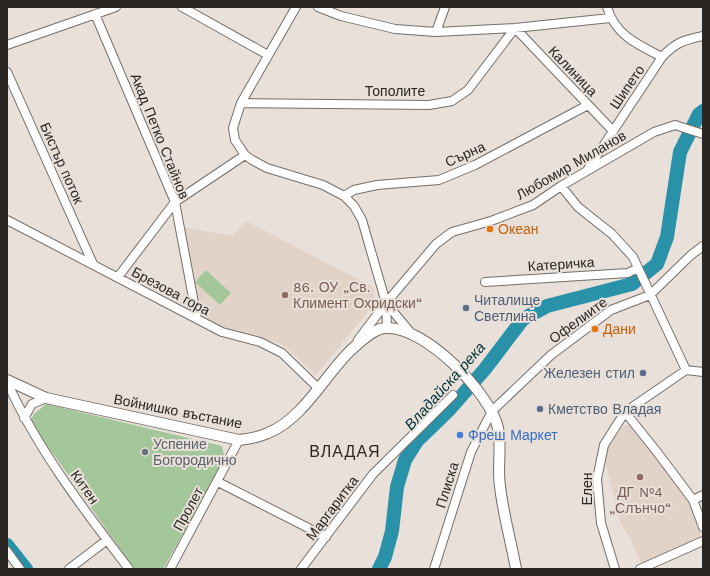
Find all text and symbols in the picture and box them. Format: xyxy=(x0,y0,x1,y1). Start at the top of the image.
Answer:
street label: Калиница xyxy=(545,43,601,99)
street label: Шипето xyxy=(606,62,648,112)
street label: Акад Петко Стайнов xyxy=(127,71,193,201)
street label: Тополите xyxy=(365,83,425,99)
street label: Бистър поток xyxy=(37,120,87,207)
street label: Любомир Миланов xyxy=(513,127,629,203)
street label: Сърна xyxy=(442,138,488,170)
place label: Океан xyxy=(498,221,538,237)
marker: Океан xyxy=(485,224,495,234)
street label: Катеричка xyxy=(527,254,595,274)
street label: Брезова гора xyxy=(129,264,213,318)
place label: 86. ОУ „Св. Климент Охридски“ xyxy=(293,279,422,311)
marker: 86. ОУ „Св. Климент Охридски“ xyxy=(280,290,290,300)
place label: Читалище Светлина xyxy=(474,292,541,324)
street label: Офелиите xyxy=(546,294,610,346)
marker: Читалище Светлина xyxy=(461,303,471,313)
place label: Дани xyxy=(603,321,636,337)
marker: Дани xyxy=(590,324,600,334)
water label: Владайска река xyxy=(401,338,489,434)
place label: Железен стил xyxy=(543,365,635,381)
marker: Железен стил xyxy=(638,368,648,378)
street label: Войнишко въстание xyxy=(112,391,244,431)
place label: Кметство Владая xyxy=(548,401,661,417)
marker: Кметство Владая xyxy=(535,404,545,414)
place label: Фреш Маркет xyxy=(468,427,558,443)
marker: Фреш Маркет xyxy=(455,430,465,440)
place label: Успение Богородично xyxy=(153,436,237,468)
district label: ВЛАДАЯ xyxy=(309,442,381,461)
marker: Успение Богородично xyxy=(140,447,150,457)
street label: Плиска xyxy=(432,460,462,510)
street label: Китен xyxy=(68,467,102,507)
street label: Елен xyxy=(579,472,595,506)
marker: ДГ №4 „Слънчо“ xyxy=(635,472,645,482)
street label: Маргаритка xyxy=(303,473,361,543)
street label: Пролет xyxy=(170,484,207,534)
place label: ДГ №4 „Слънчо“ xyxy=(609,484,671,516)

